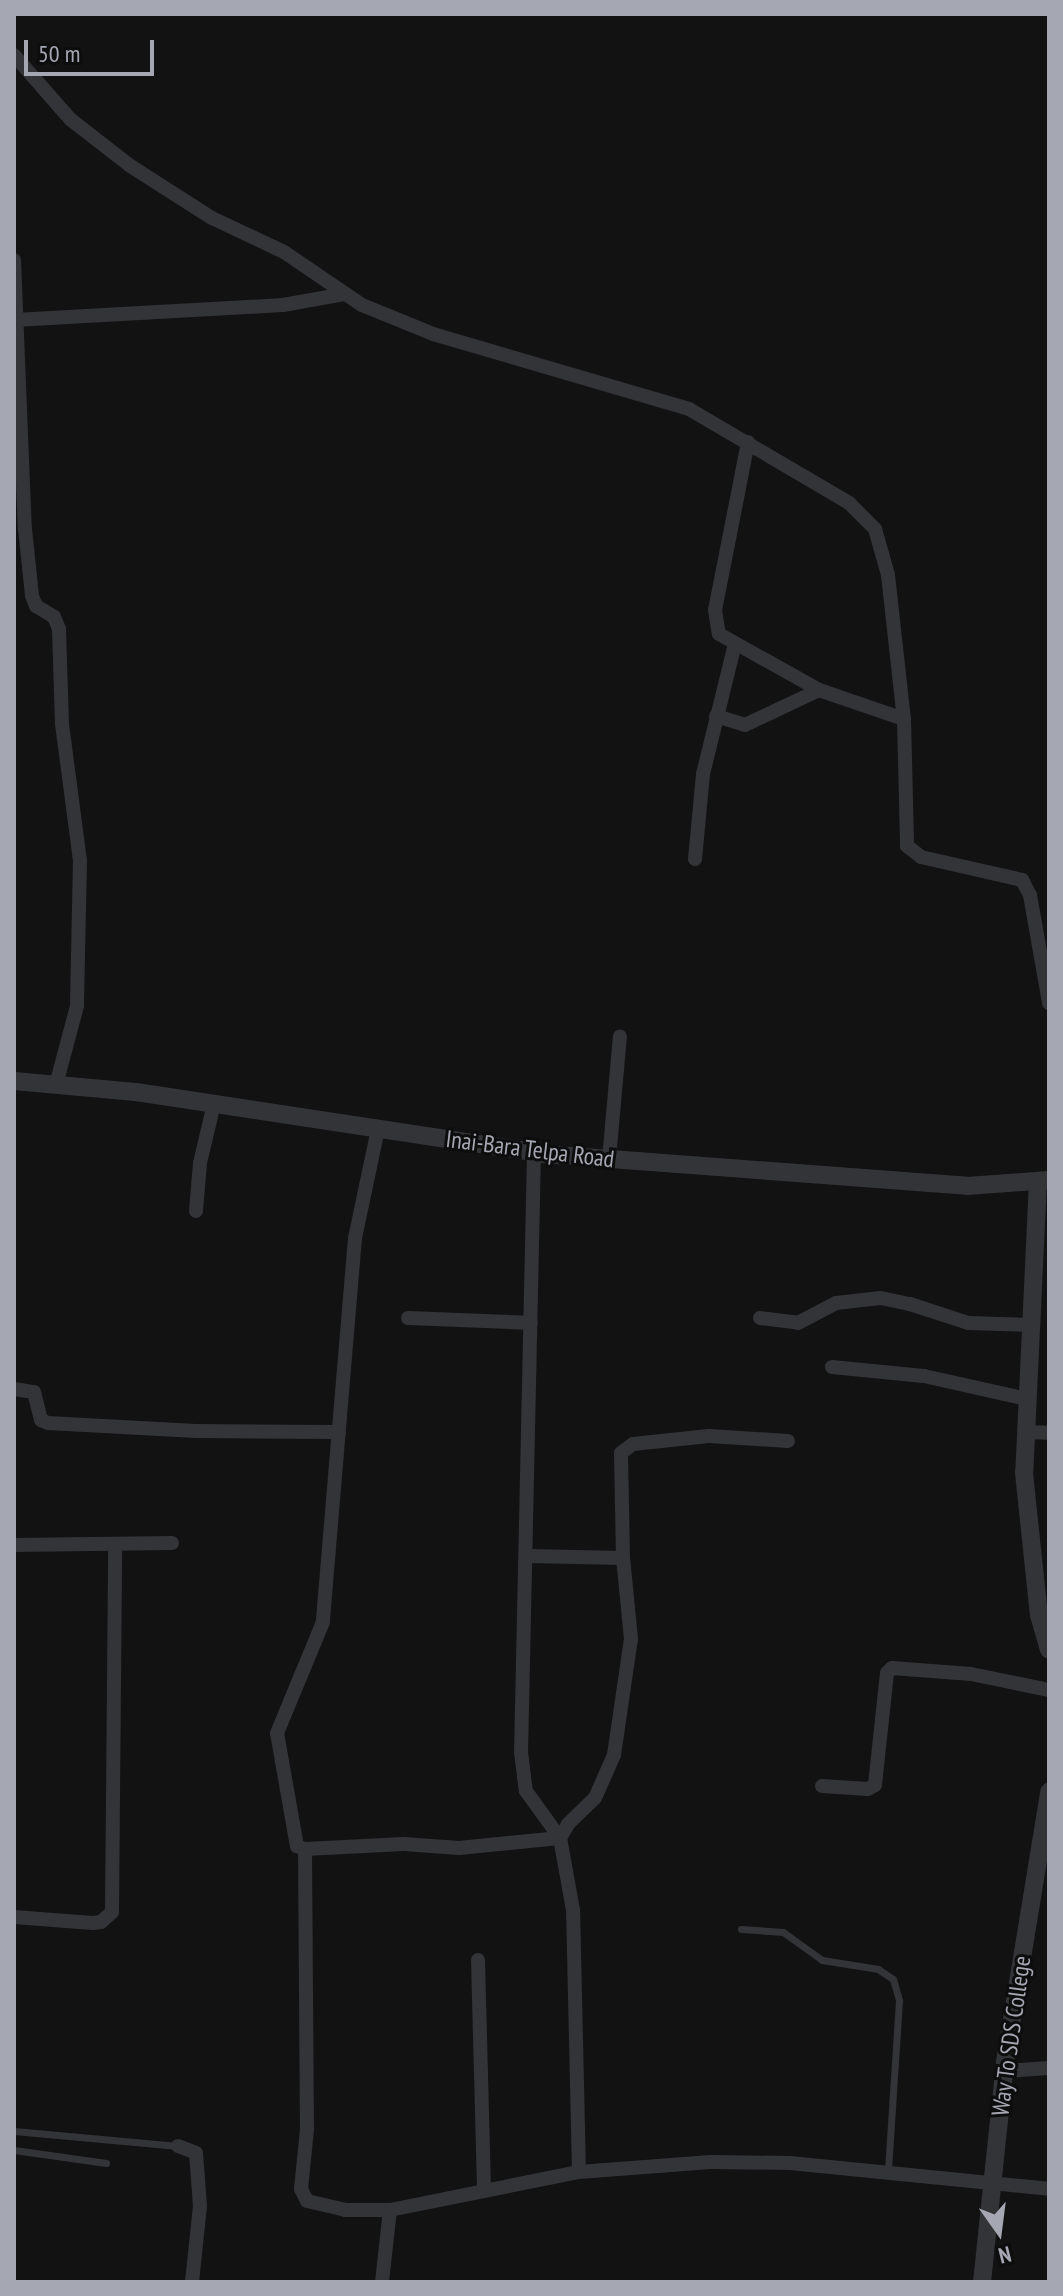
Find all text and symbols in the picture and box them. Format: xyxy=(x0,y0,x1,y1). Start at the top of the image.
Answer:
scale bar xyxy=(28,24,158,74)
text: 50 m xyxy=(38,38,80,69)
street label: Inai-Bara Telpa Road xyxy=(444,1124,616,1174)
street label: Way To SDS College xyxy=(985,1953,1037,2119)
north arrow xyxy=(959,2192,1039,2272)
text: N xyxy=(996,2240,1014,2270)

